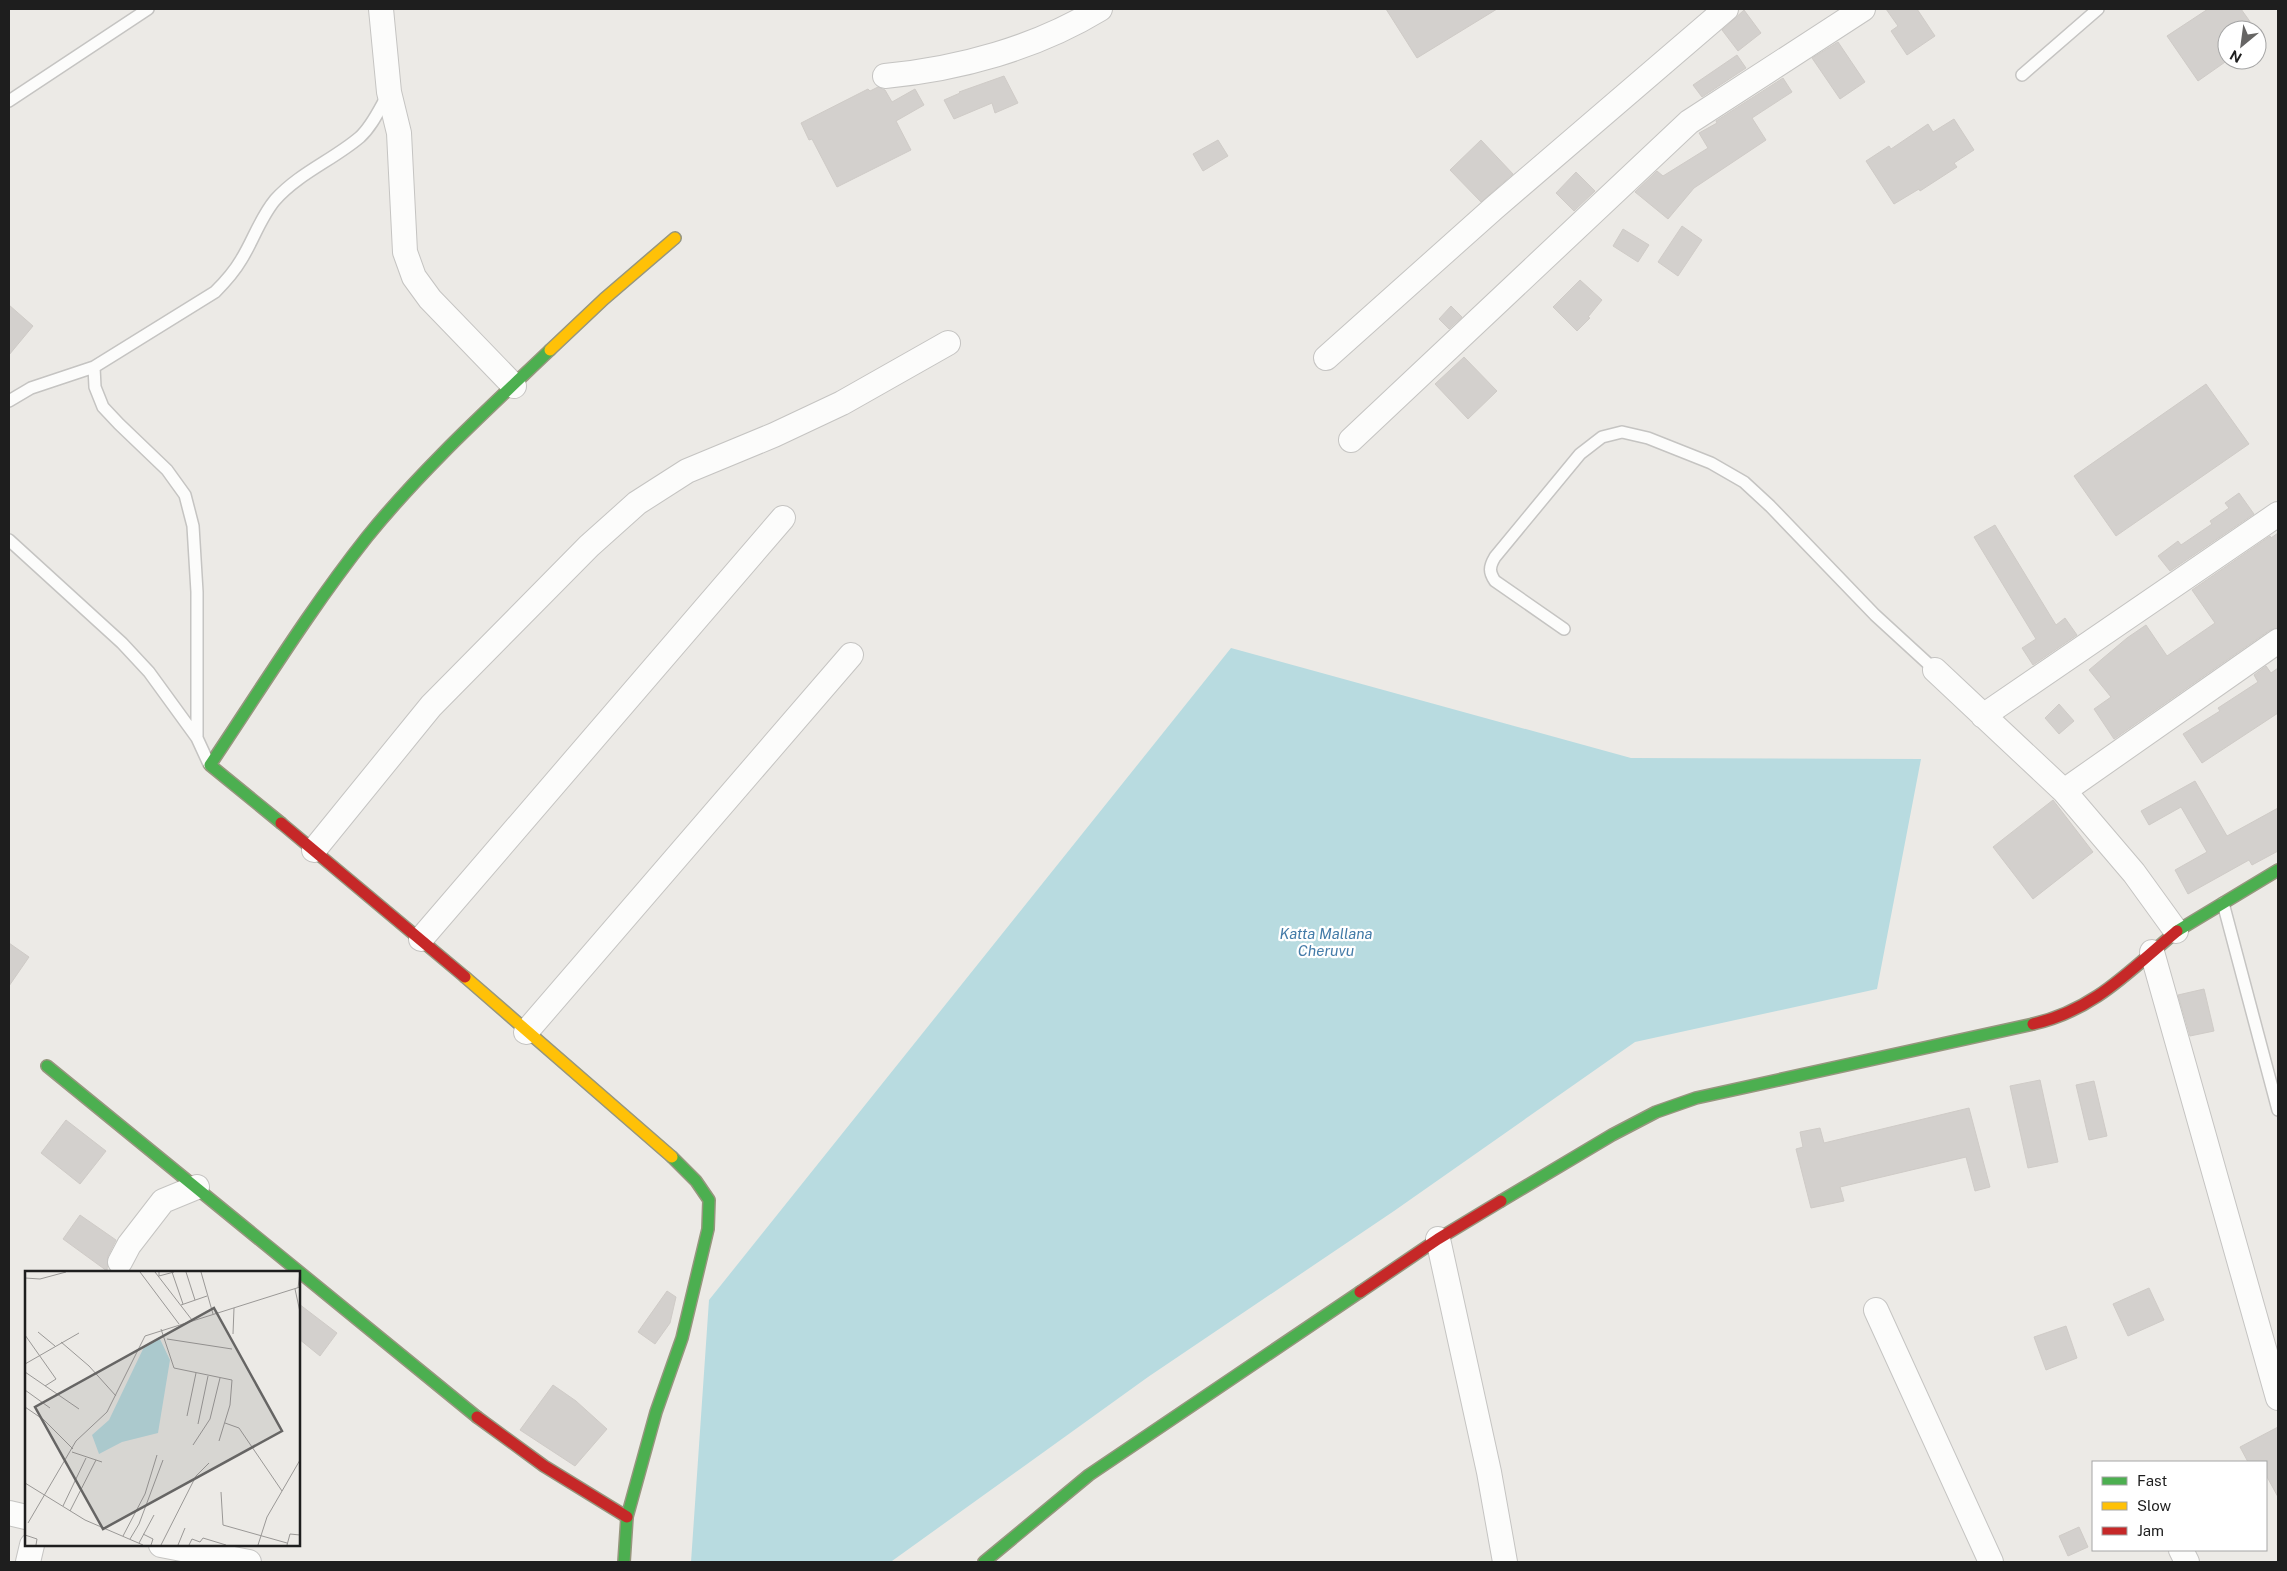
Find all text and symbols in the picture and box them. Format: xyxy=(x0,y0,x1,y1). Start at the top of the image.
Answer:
north arrow xyxy=(2217,20,2267,70)
text: N xyxy=(2227,47,2244,66)
water label: Katta Mallana Cheruvu xyxy=(1279,925,1373,959)
inset map xyxy=(25,1271,300,1546)
legend xyxy=(2092,1461,2267,1551)
text: Fast xyxy=(2137,1472,2167,1489)
text: Slow xyxy=(2137,1497,2172,1514)
text: Jam xyxy=(2137,1522,2164,1539)

